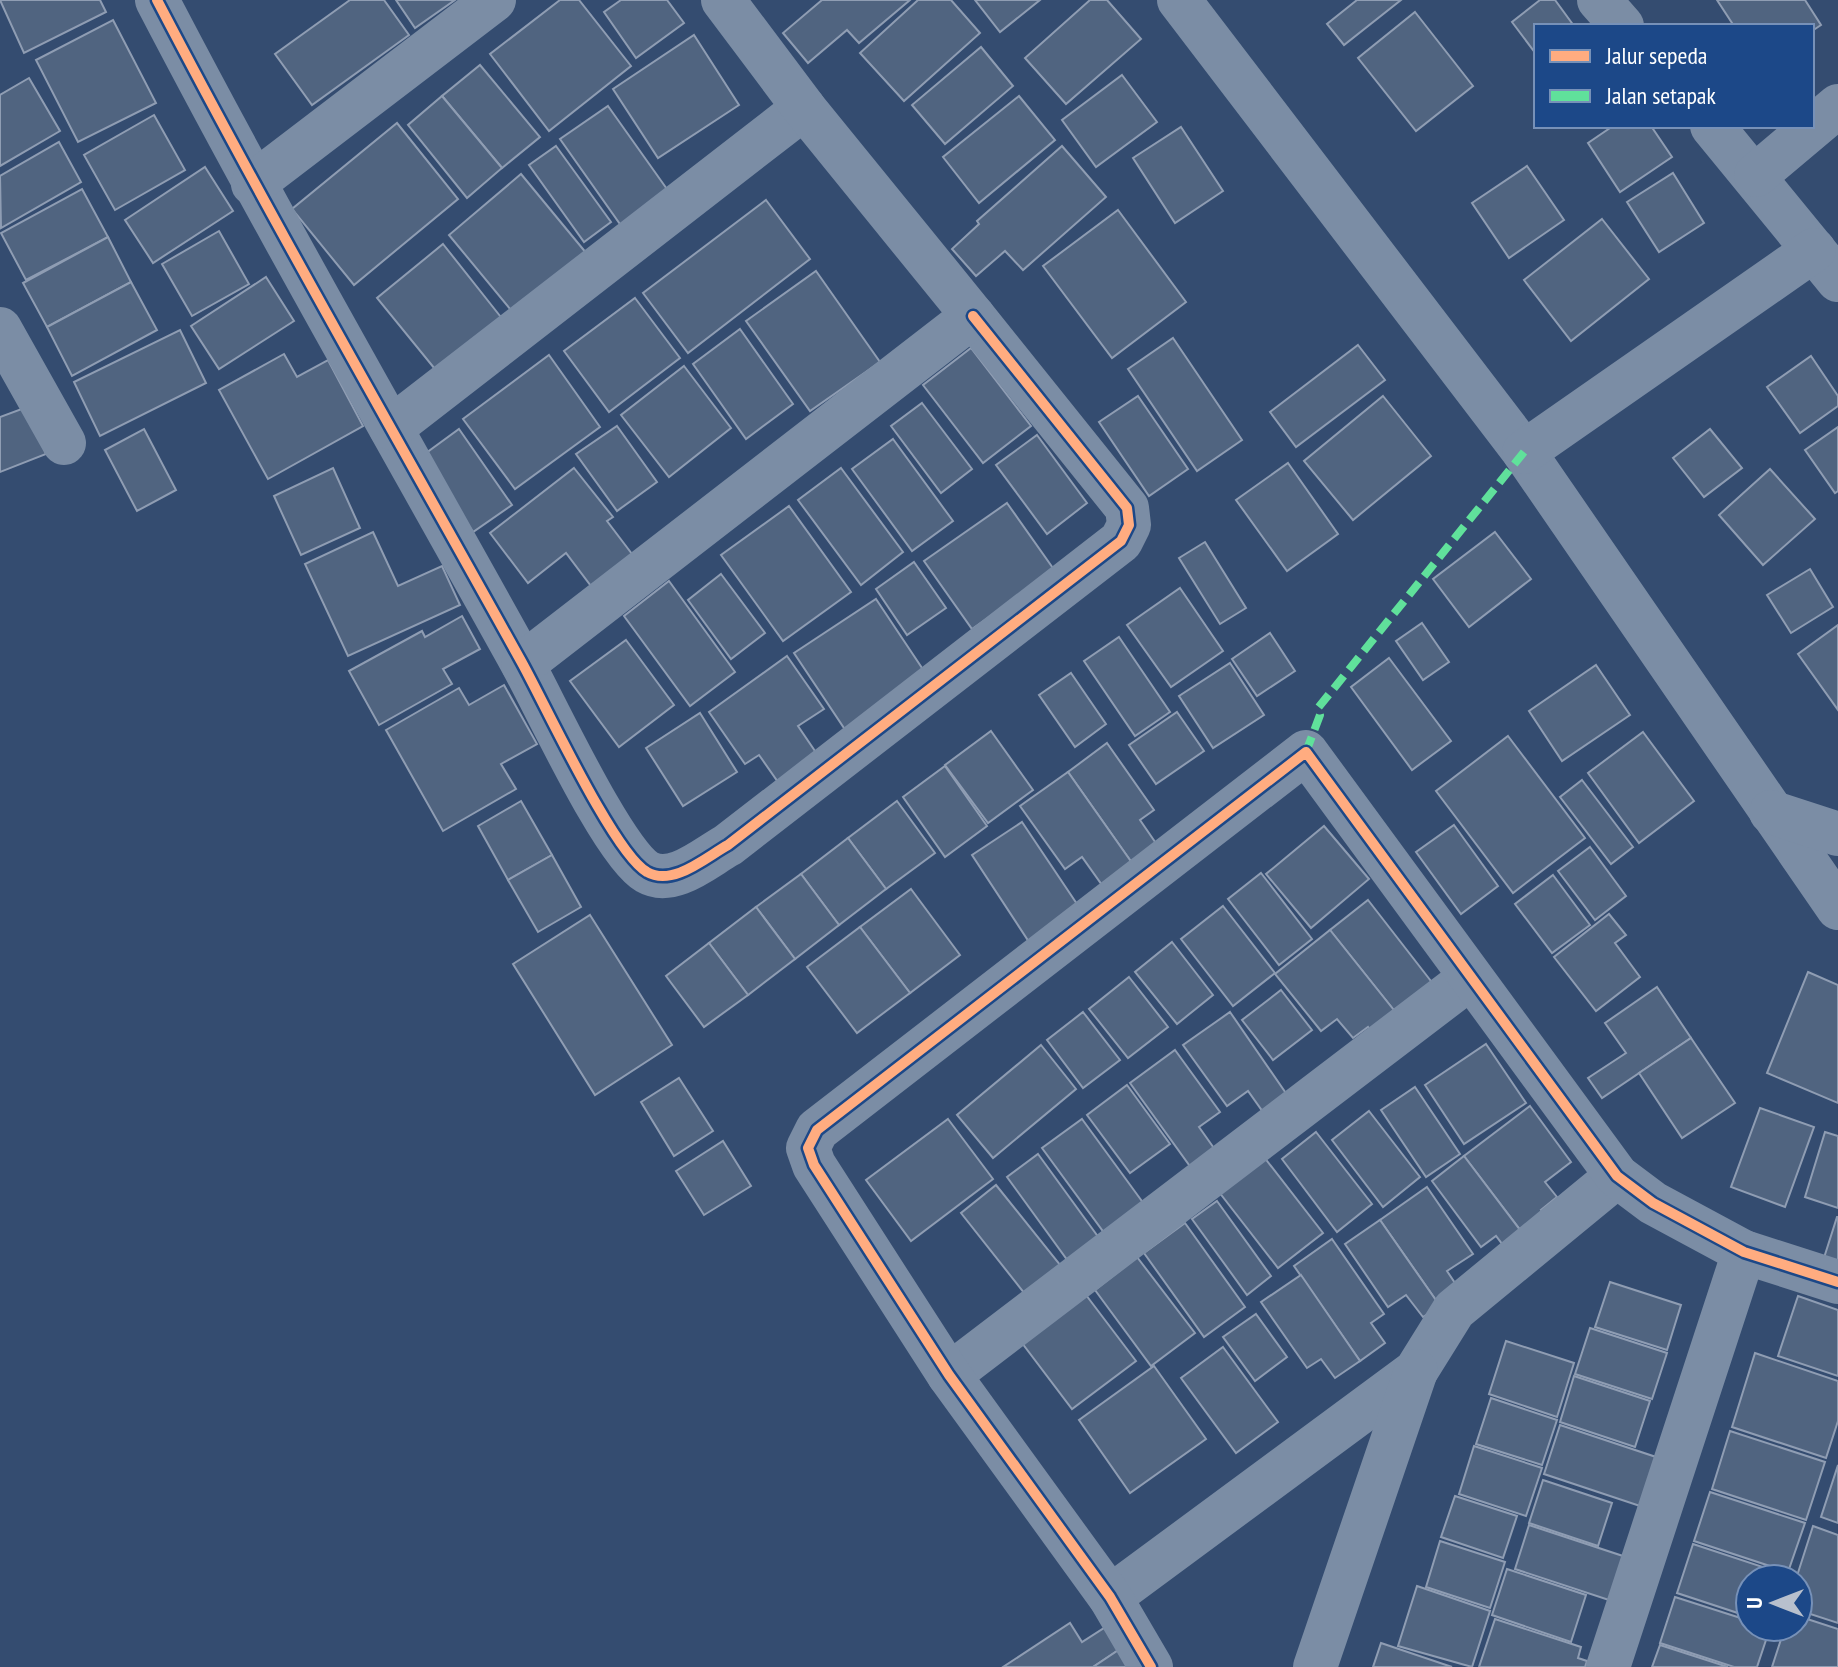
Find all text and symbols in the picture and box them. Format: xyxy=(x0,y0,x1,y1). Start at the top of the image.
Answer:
legend xyxy=(1534,24,1814,128)
text: Jalur sepeda xyxy=(1605,40,1707,71)
text: Jalan setapak xyxy=(1605,80,1716,111)
north arrow xyxy=(1734,1563,1814,1643)
text: U xyxy=(1740,1597,1768,1609)

